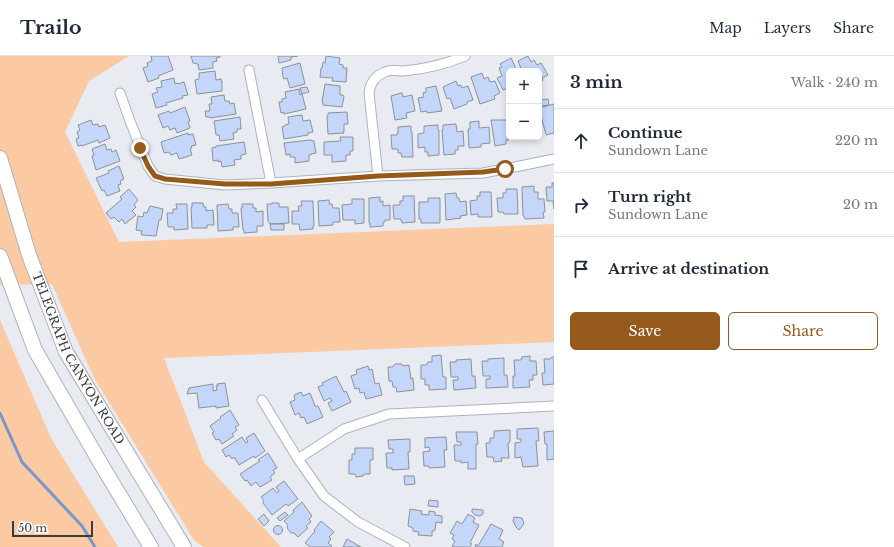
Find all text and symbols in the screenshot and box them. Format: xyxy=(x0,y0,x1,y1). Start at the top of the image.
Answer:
text: Trailo xyxy=(20,16,82,39)
text: Map xyxy=(709,19,742,37)
text: Layers xyxy=(764,19,811,37)
text: Share xyxy=(833,19,874,37)
map controls xyxy=(506,68,542,140)
button: + xyxy=(506,68,542,104)
text: 3 min xyxy=(570,72,623,93)
text: Walk · 240 m xyxy=(791,74,878,91)
button: − xyxy=(506,104,542,140)
text: Continue xyxy=(608,123,683,142)
icon: ahead xyxy=(570,130,592,152)
text: 220 m xyxy=(835,132,878,149)
route end xyxy=(131,139,149,157)
text: Sundown Lane xyxy=(608,142,708,159)
route start xyxy=(496,160,514,178)
text: Turn right xyxy=(608,187,691,206)
icon: right xyxy=(570,194,592,216)
text: 20 m xyxy=(843,196,878,213)
text: Sundown Lane xyxy=(608,206,708,223)
icon: arrive xyxy=(570,258,592,280)
text: Arrive at destination xyxy=(608,259,769,278)
street label: TELEGRAPH CANYON ROAD xyxy=(29,270,128,447)
button: Save xyxy=(570,312,720,350)
button: Share xyxy=(728,312,878,350)
scale bar xyxy=(12,519,93,538)
text: 50 m xyxy=(18,521,47,535)

